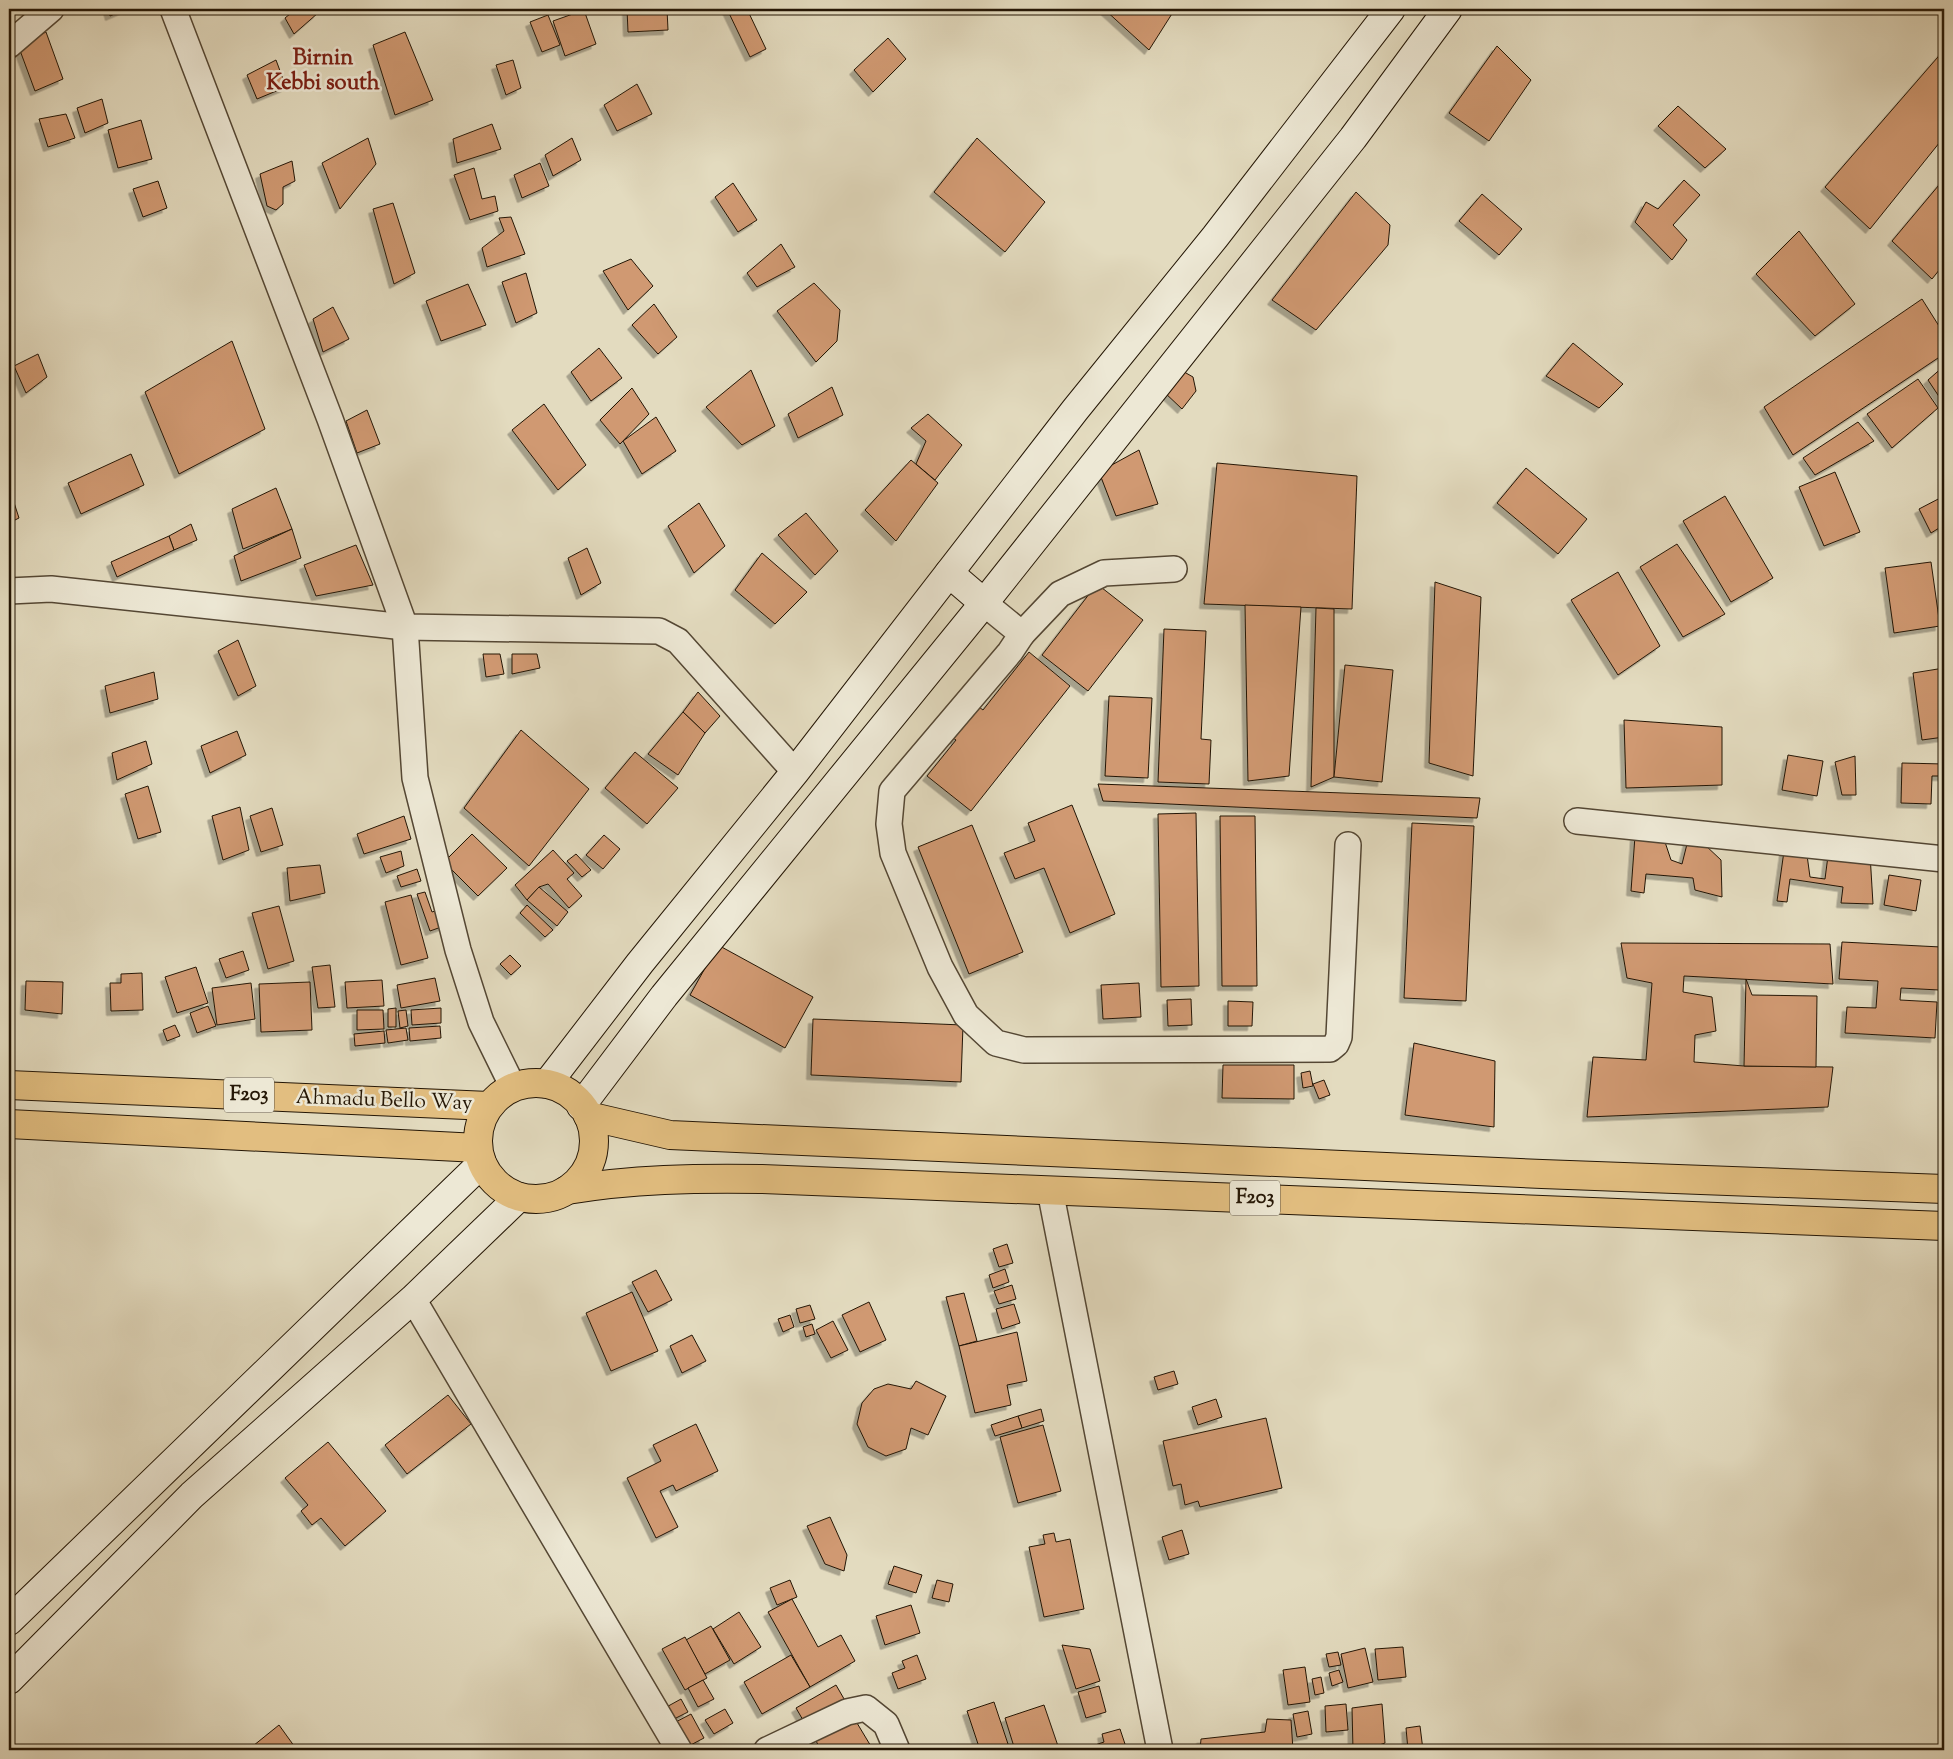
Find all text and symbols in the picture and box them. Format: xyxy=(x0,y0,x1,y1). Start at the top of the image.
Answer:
district label: Birnin Kebbi south xyxy=(266,43,380,100)
road number: F203 xyxy=(224,1078,274,1112)
street label: Ahmadu Bello Way xyxy=(295,1083,473,1119)
road number: F203 xyxy=(1230,1180,1280,1216)

